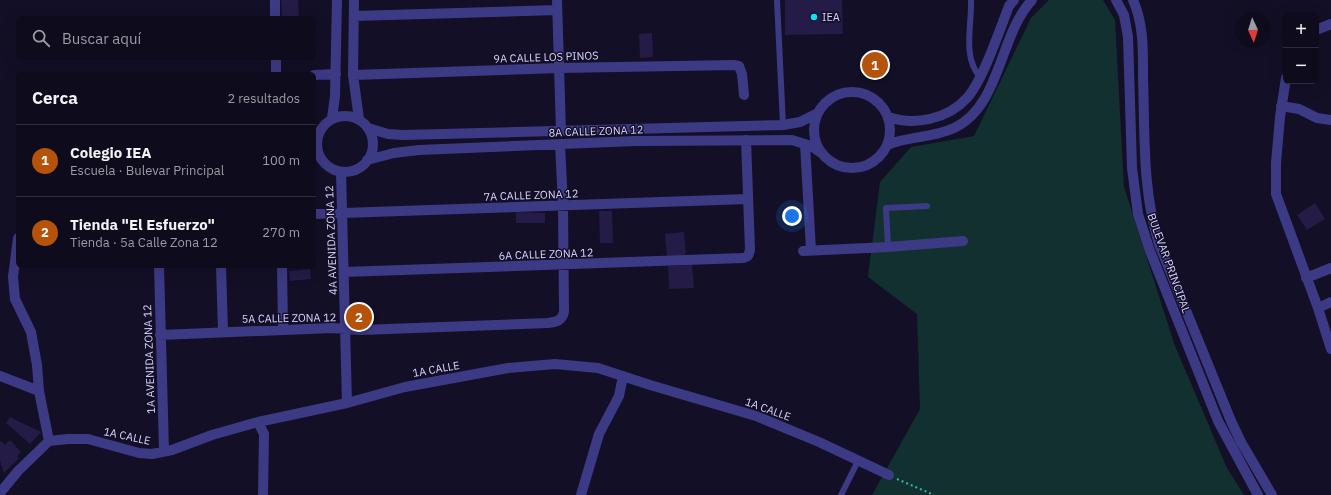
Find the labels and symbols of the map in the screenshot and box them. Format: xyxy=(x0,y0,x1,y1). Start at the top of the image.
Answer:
place label: IEA xyxy=(822,10,840,24)
marker: IEA xyxy=(809,12,819,22)
north arrow xyxy=(1235,12,1271,48)
street label: 9A CALLE LOS PINOS xyxy=(493,48,599,66)
pin: 1 xyxy=(862,50,888,80)
street label: 8A CALLE ZONA 12 xyxy=(548,122,644,140)
street label: 4A AVENIDA ZONA 12 xyxy=(322,185,340,295)
street label: 7A CALLE ZONA 12 xyxy=(483,186,579,204)
your location xyxy=(782,206,802,226)
street label: BULEVAR PRINCIPAL xyxy=(1144,211,1194,315)
street label: 6A CALLE ZONA 12 xyxy=(498,245,594,263)
pin: 2 xyxy=(346,302,372,332)
street label: 1A AVENIDA ZONA 12 xyxy=(140,304,158,414)
street label: 5A CALLE ZONA 12 xyxy=(241,310,337,326)
street label: 1A CALLE xyxy=(411,358,461,380)
street label: 1A CALLE xyxy=(743,394,793,424)
street label: 1A CALLE xyxy=(102,424,152,448)

